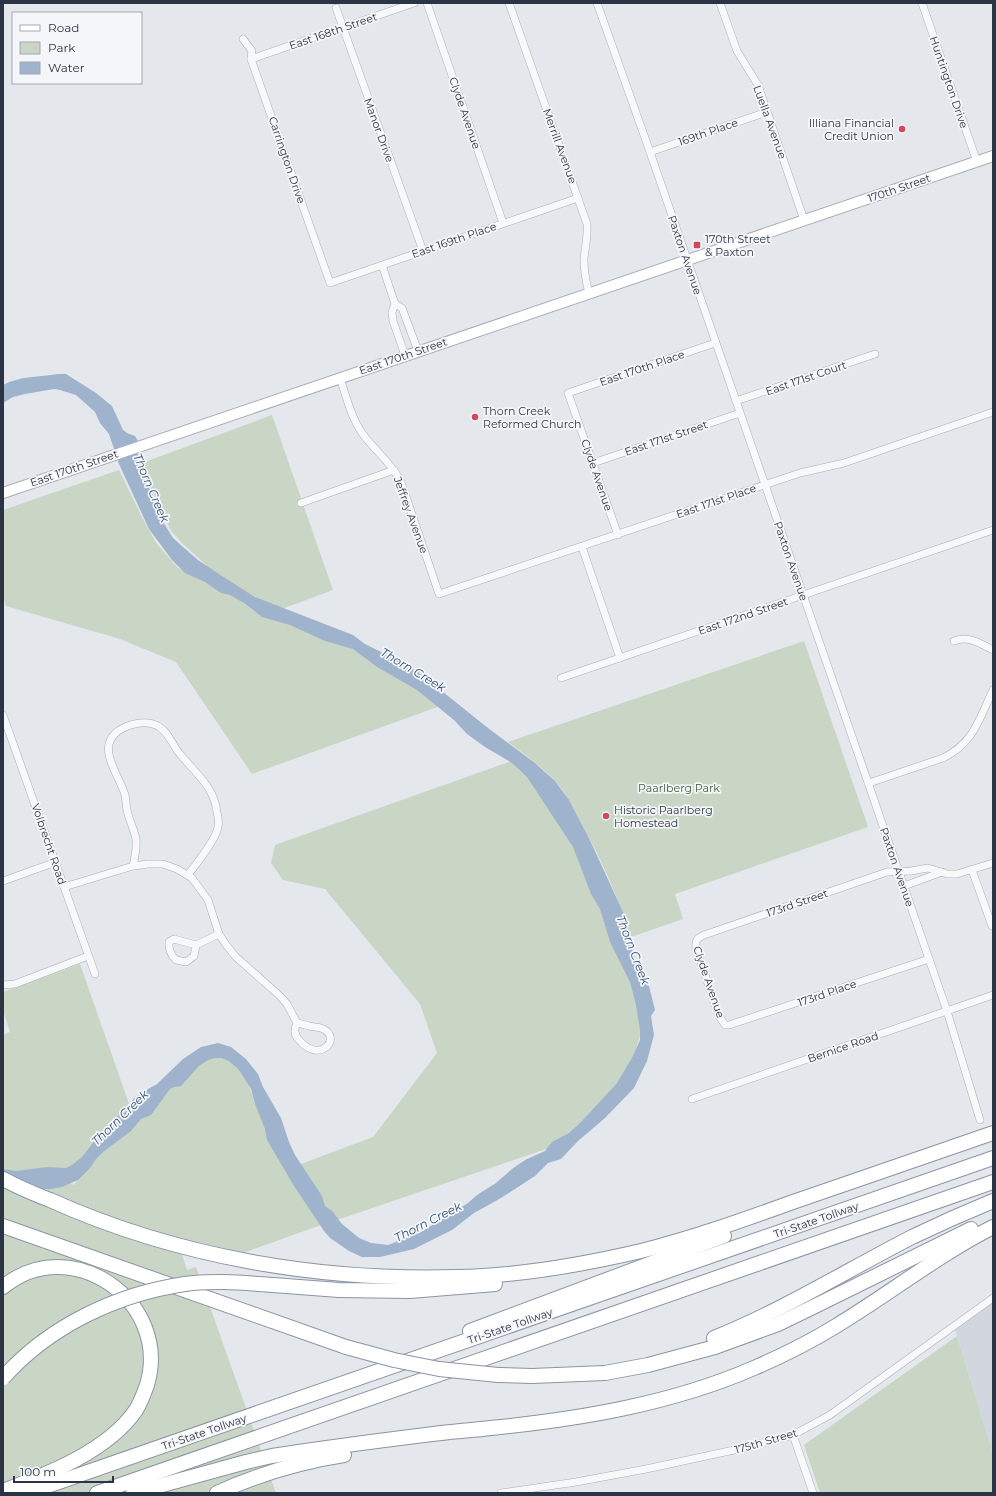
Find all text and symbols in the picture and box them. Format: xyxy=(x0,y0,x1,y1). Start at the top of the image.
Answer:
street label: East 168th Street xyxy=(287,9,379,53)
legend xyxy=(12,12,142,84)
text: Road xyxy=(48,20,79,35)
street label: Huntington Drive xyxy=(927,34,971,130)
text: Park xyxy=(48,40,76,55)
text: Water xyxy=(48,60,85,75)
street label: Clyde Avenue xyxy=(446,75,484,151)
street label: Luella Avenue xyxy=(750,83,790,161)
street label: Manor Drive xyxy=(361,96,397,164)
street label: Merrill Avenue xyxy=(540,106,580,186)
street label: Carrington Drive xyxy=(266,115,309,206)
street label: 169th Place xyxy=(676,115,740,149)
place label: Illiana Financial Credit Union xyxy=(809,116,894,143)
marker: Illiana Financial Credit Union xyxy=(897,124,907,134)
street label: 170th Street xyxy=(866,171,933,205)
street label: Paxton Avenue xyxy=(665,213,705,297)
street label: East 169th Place xyxy=(410,219,499,261)
place label: 170th Street & Paxton xyxy=(705,232,771,259)
marker: 170th Street & Paxton xyxy=(692,240,702,250)
street label: East 170th Street xyxy=(357,334,449,378)
street label: East 170th Place xyxy=(598,347,687,389)
street label: East 171st Court xyxy=(764,357,849,398)
place label: Thorn Creek Reformed Church xyxy=(483,404,582,431)
marker: Thorn Creek Reformed Church xyxy=(470,412,480,422)
street label: East 171st Street xyxy=(623,417,710,459)
street label: Clyde Avenue xyxy=(578,437,616,513)
street label: East 170th Street xyxy=(28,446,120,490)
water label: Thorn Creek xyxy=(130,451,173,525)
street label: Jeffrey Avenue xyxy=(390,474,432,556)
street label: East 171st Place xyxy=(674,481,758,521)
street label: Paxton Avenue xyxy=(771,519,811,603)
street label: East 172nd Street xyxy=(696,594,790,638)
water label: Thorn Creek xyxy=(378,644,449,695)
park label: Paarlberg Park xyxy=(638,781,720,795)
street label: Volbrecht Road xyxy=(29,802,69,886)
place label: Historic Paarlberg Homestead xyxy=(614,803,713,830)
marker: Historic Paarlberg Homestead xyxy=(601,811,611,821)
street label: Paxton Avenue xyxy=(877,825,917,909)
street label: 173rd Street xyxy=(764,886,830,920)
water label: Thorn Creek xyxy=(613,913,654,988)
street label: Clyde Avenue xyxy=(690,944,728,1020)
street label: 173rd Place xyxy=(796,976,859,1010)
street label: Bernice Road xyxy=(806,1028,880,1066)
water label: Thorn Creek xyxy=(88,1086,152,1149)
water label: Thorn Creek xyxy=(392,1198,465,1245)
street label: Tri-State Tollway xyxy=(772,1199,860,1241)
street label: Tri-State Tollway xyxy=(466,1305,554,1347)
street label: Tri-State Tollway xyxy=(160,1411,248,1453)
street label: 175th Street xyxy=(733,1425,799,1457)
scale bar xyxy=(14,1458,113,1484)
text: 100 m xyxy=(20,1464,56,1479)

